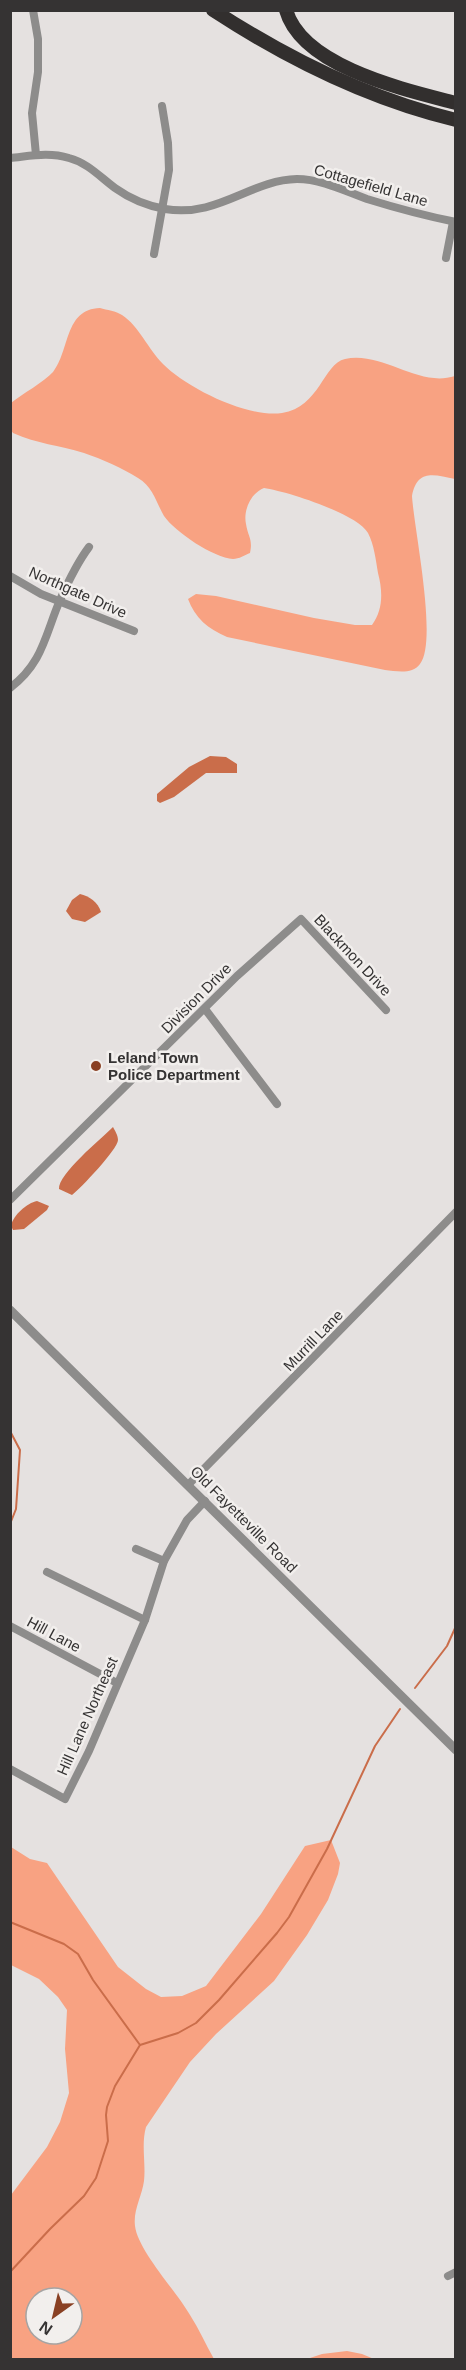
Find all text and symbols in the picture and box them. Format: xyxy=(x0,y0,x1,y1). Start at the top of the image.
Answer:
street label: Cottagefield Lane xyxy=(312,161,430,209)
street label: Northgate Drive xyxy=(27,563,129,621)
street label: Blackmon Drive xyxy=(311,911,395,999)
street label: Division Drive xyxy=(158,960,234,1036)
place label: Leland Town Police Department xyxy=(108,1049,240,1083)
marker: Leland Town Police Department xyxy=(89,1059,103,1073)
street label: Murrill Lane xyxy=(280,1306,346,1374)
street label: Old Fayetteville Road xyxy=(187,1462,301,1576)
street label: Hill Lane xyxy=(24,1613,84,1655)
street label: Hill Lane Northeast xyxy=(53,1654,121,1778)
north arrow xyxy=(24,2286,84,2346)
text: N xyxy=(36,2318,55,2338)

